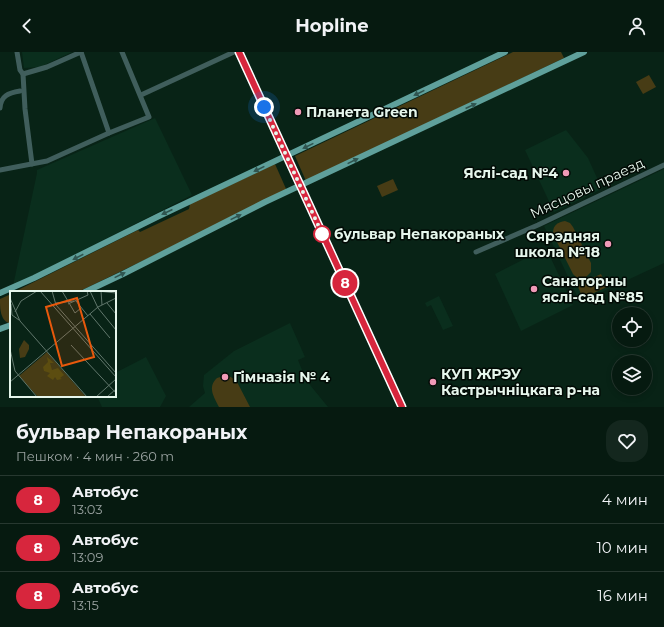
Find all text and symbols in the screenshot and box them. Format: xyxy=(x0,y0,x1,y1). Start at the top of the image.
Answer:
icon: back xyxy=(16,15,38,37)
text: Hopline xyxy=(295,15,369,37)
icon: person xyxy=(626,15,648,37)
one-way arrow xyxy=(413,90,425,96)
your location xyxy=(254,97,274,117)
place label: Планета Green xyxy=(306,103,418,121)
one-way arrow xyxy=(465,103,477,109)
marker: Планета Green xyxy=(293,107,303,117)
one-way arrow xyxy=(302,143,313,149)
street label: Мясцовы праезд xyxy=(527,154,647,222)
one-way arrow xyxy=(348,158,359,164)
place label: Яслі-сад №4 xyxy=(463,164,558,182)
one-way arrow xyxy=(253,166,264,172)
marker: Яслі-сад №4 xyxy=(561,168,571,178)
one-way arrow xyxy=(162,209,173,215)
one-way arrow xyxy=(230,214,242,220)
marker: бульвар Непакораных xyxy=(313,225,331,243)
place label: бульвар Непакораных xyxy=(334,225,505,243)
place label: Сярэдняя школа №18 xyxy=(515,227,600,261)
marker: Сярэдняя школа №18 xyxy=(603,239,613,249)
one-way arrow xyxy=(72,254,83,260)
line badge: 8 xyxy=(332,270,358,296)
one-way arrow xyxy=(114,272,126,279)
place label: Санаторны яслі-сад №85 xyxy=(542,272,643,306)
text: 8 xyxy=(340,274,350,292)
marker: Санаторны яслі-сад №85 xyxy=(529,284,539,294)
inset map xyxy=(10,291,116,397)
map controls xyxy=(612,307,652,395)
button: locate xyxy=(612,307,652,347)
button: layers xyxy=(612,355,652,395)
place label: КУП ЖРЭУ Кастрычніцкага р-на xyxy=(441,365,600,399)
place label: Гімназія № 4 xyxy=(233,368,330,386)
marker: Гімназія № 4 xyxy=(220,372,230,382)
marker: КУП ЖРЭУ Кастрычніцкага р-на xyxy=(428,377,438,387)
button: heart xyxy=(606,420,648,462)
text: бульвар Непакораных xyxy=(16,421,247,444)
text: Пешком · 4 мин · 260 m xyxy=(16,448,174,464)
text: Автобус xyxy=(72,482,139,501)
text: 4 мин xyxy=(602,490,648,509)
text: 8 xyxy=(33,491,43,509)
text: 13:03 xyxy=(72,501,103,517)
text: Автобус xyxy=(72,530,139,549)
text: 10 мин xyxy=(596,538,648,557)
text: 8 xyxy=(33,539,43,557)
text: 13:09 xyxy=(72,549,103,565)
text: Автобус xyxy=(72,578,139,597)
text: 16 мин xyxy=(597,586,648,605)
text: 8 xyxy=(33,587,43,605)
text: 13:15 xyxy=(72,597,99,613)

